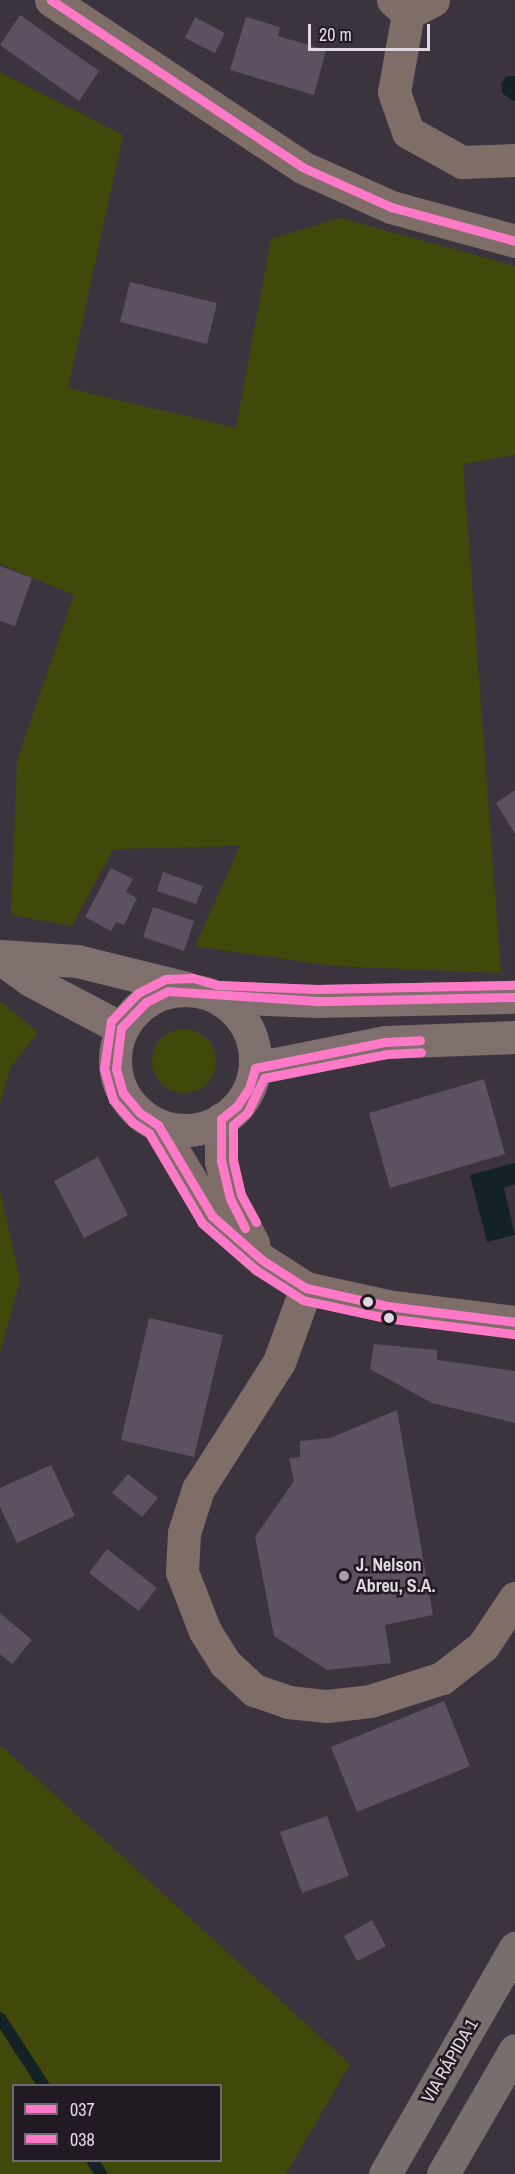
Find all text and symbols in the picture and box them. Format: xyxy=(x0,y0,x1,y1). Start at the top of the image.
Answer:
scale bar xyxy=(311,12,432,50)
text: 20 m xyxy=(319,22,352,47)
unlabelled marker xyxy=(362,1296,374,1308)
unlabelled marker xyxy=(383,1312,395,1324)
place label: J. Nelson Abreu, S.A. xyxy=(356,1555,436,1598)
marker: J. Nelson Abreu, S.A. xyxy=(337,1569,351,1583)
street label: VIA RÁPIDA 1 xyxy=(417,2014,483,2108)
legend xyxy=(12,2084,222,2162)
text: 037 xyxy=(70,2097,95,2122)
text: 038 xyxy=(70,2127,95,2152)

